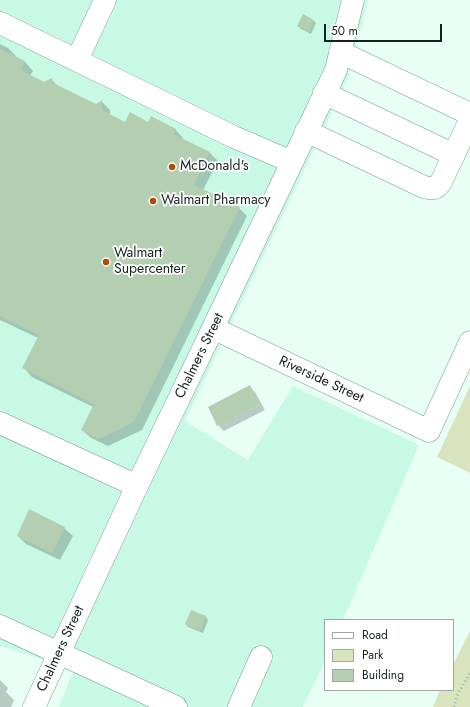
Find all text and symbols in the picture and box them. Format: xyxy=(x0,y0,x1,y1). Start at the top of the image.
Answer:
scale bar xyxy=(326,16,444,42)
text: 50 m xyxy=(331,22,358,40)
place label: McDonald's xyxy=(180,159,249,175)
marker: McDonald's xyxy=(167,162,177,172)
place label: Walmart Pharmacy xyxy=(161,193,270,209)
marker: Walmart Pharmacy xyxy=(148,196,158,206)
place label: Walmart Supercenter xyxy=(114,246,185,278)
marker: Walmart Supercenter xyxy=(101,257,111,267)
street label: Chalmers Street xyxy=(172,310,228,402)
street label: Riverside Street xyxy=(276,353,366,407)
street label: Chalmers Street xyxy=(34,603,88,695)
legend xyxy=(324,619,454,691)
text: Road xyxy=(362,626,388,644)
text: Park xyxy=(362,646,383,664)
text: Building xyxy=(362,666,404,684)

